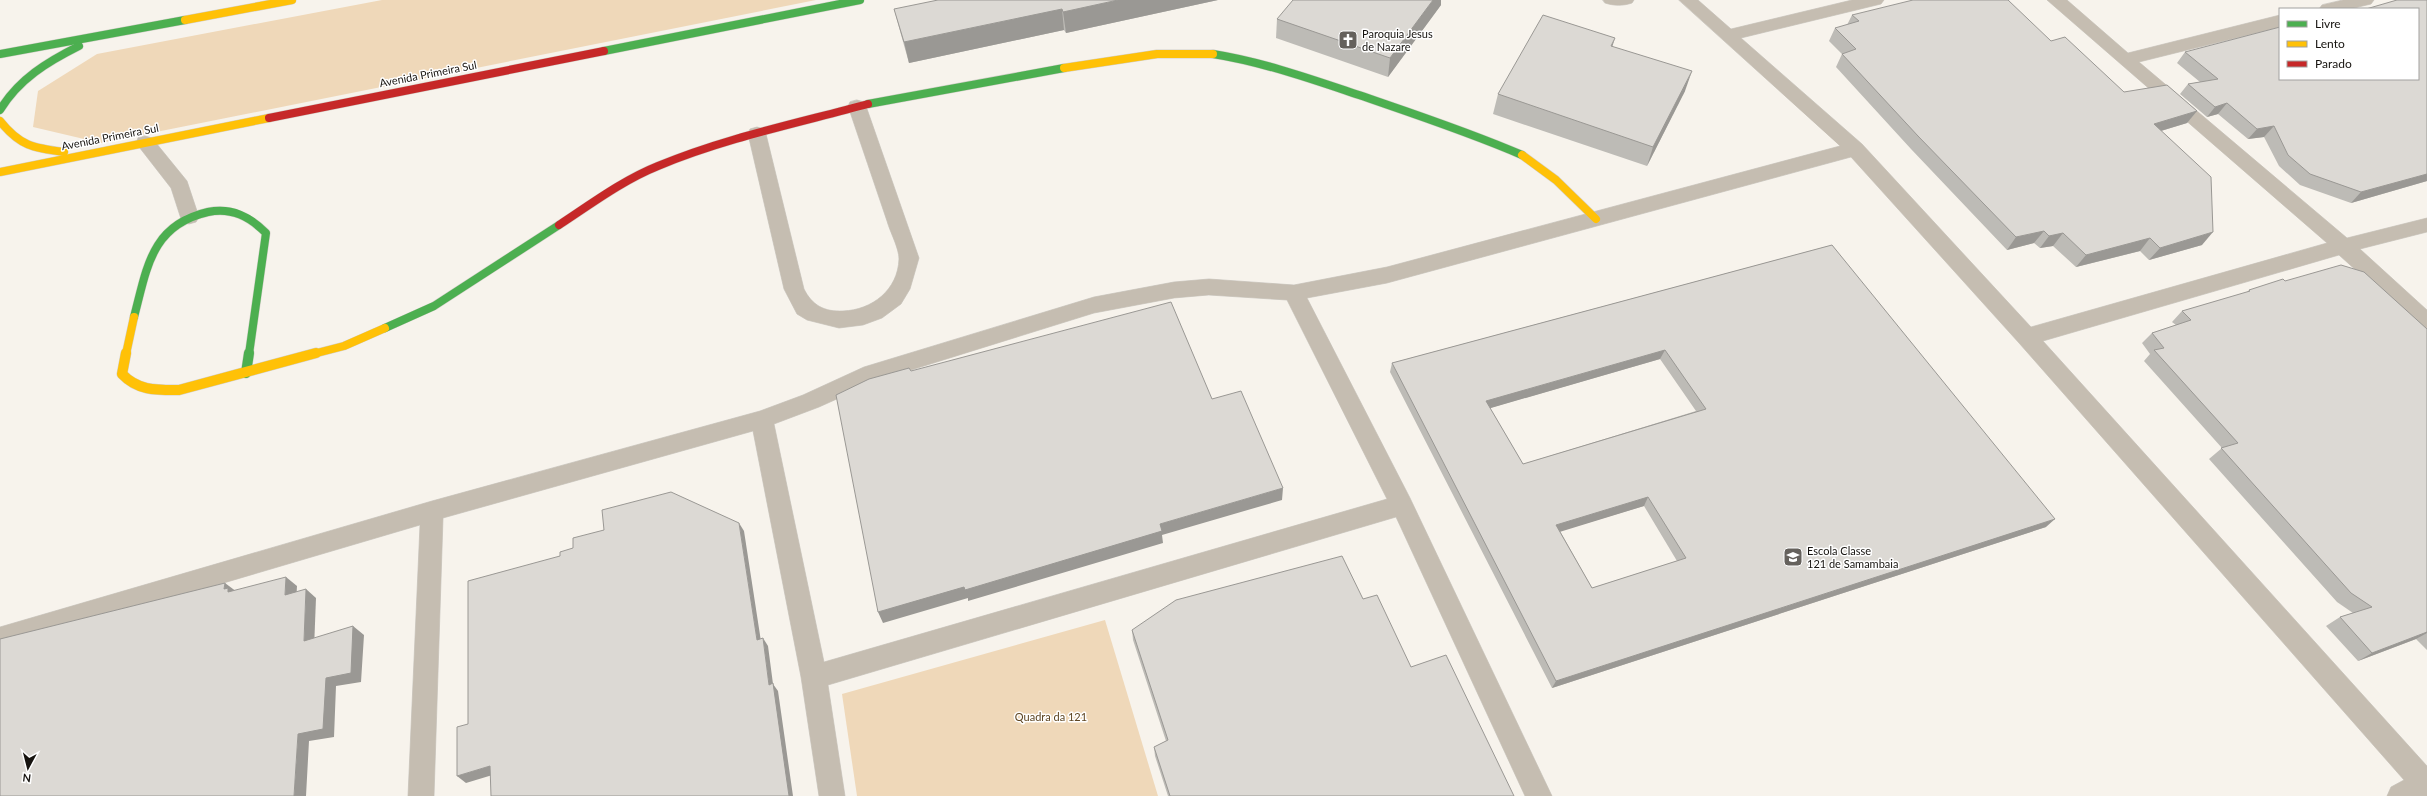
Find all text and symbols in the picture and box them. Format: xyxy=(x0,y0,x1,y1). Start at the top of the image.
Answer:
legend xyxy=(2279,8,2419,80)
text: Livre xyxy=(2315,16,2341,31)
place label: Paroquia Jesus de Nazare xyxy=(1362,27,1433,53)
church icon: Paroquia Jesus de Nazare xyxy=(1337,29,1359,51)
text: Lento xyxy=(2315,36,2345,51)
text: Parado xyxy=(2315,56,2352,71)
street label: Avenida Primeira Sul xyxy=(378,58,478,89)
street label: Avenida Primeira Sul xyxy=(60,121,160,152)
place label: Escola Classe 121 de Samambaia xyxy=(1807,544,1898,570)
school or university icon: Escola Classe 121 de Samambaia xyxy=(1782,546,1804,568)
park label: Quadra da 121 xyxy=(1015,710,1087,723)
north arrow xyxy=(8,748,48,788)
text: N xyxy=(22,771,32,785)

